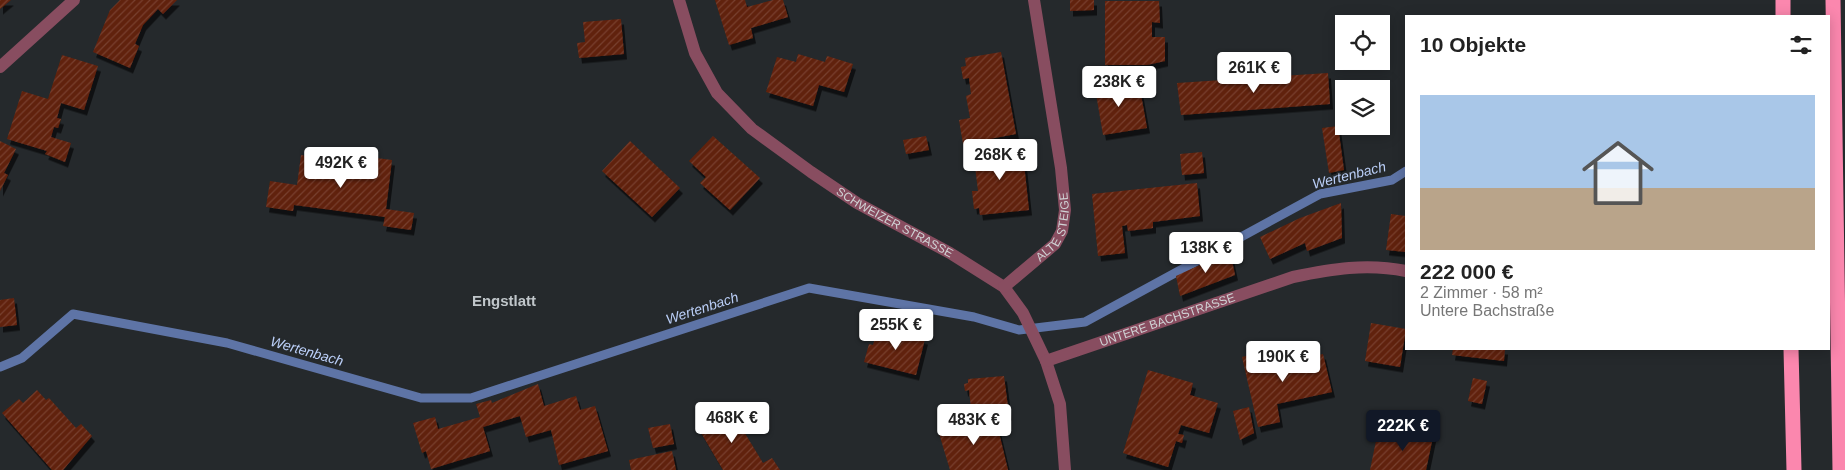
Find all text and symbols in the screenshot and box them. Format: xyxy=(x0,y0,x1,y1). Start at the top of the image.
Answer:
map controls xyxy=(1335,15,1390,135)
button: locate xyxy=(1335,15,1390,70)
icon: filters xyxy=(1787,31,1815,59)
text: 10 Objekte xyxy=(1420,33,1526,56)
pin: 261K € xyxy=(1213,52,1295,94)
text: 261K € xyxy=(1228,59,1280,76)
pin: 238K € xyxy=(1078,66,1160,108)
text: 238K € xyxy=(1093,73,1145,90)
button: layers xyxy=(1335,80,1390,135)
icon: home xyxy=(1573,128,1663,218)
pin: 268K € xyxy=(959,138,1041,181)
pin: 492K € xyxy=(300,146,382,189)
text: 268K € xyxy=(974,146,1026,163)
text: 492K € xyxy=(315,154,367,171)
water label: Wertenbach xyxy=(1311,158,1388,192)
street label: SCHWEIZER STRASSE xyxy=(834,184,955,260)
street label: ALTE STEIGE xyxy=(1033,192,1072,264)
pin: 138K € xyxy=(1165,232,1247,274)
text: 138K € xyxy=(1180,239,1232,256)
text: 222 000 € xyxy=(1420,260,1513,283)
text: 2 Zimmer · 58 m² xyxy=(1420,284,1543,301)
water label: Wertenbach xyxy=(664,289,740,327)
street label: UNTERE BACHSTRASSE xyxy=(1098,290,1237,349)
district label: Engstlatt xyxy=(472,292,536,309)
text: Untere Bachstraße xyxy=(1420,302,1554,319)
pin: 255K € xyxy=(855,308,937,351)
text: 255K € xyxy=(870,316,922,333)
water label: Wertenbach xyxy=(269,333,346,369)
pin: 190K € xyxy=(1242,340,1324,383)
text: 190K € xyxy=(1257,348,1309,365)
pin: 468K € xyxy=(691,402,773,444)
pin: 483K € xyxy=(933,404,1015,446)
text: 468K € xyxy=(706,409,758,426)
pin: 222K € xyxy=(1362,410,1444,452)
text: 483K € xyxy=(948,411,1000,428)
text: 222K € xyxy=(1377,417,1429,434)

